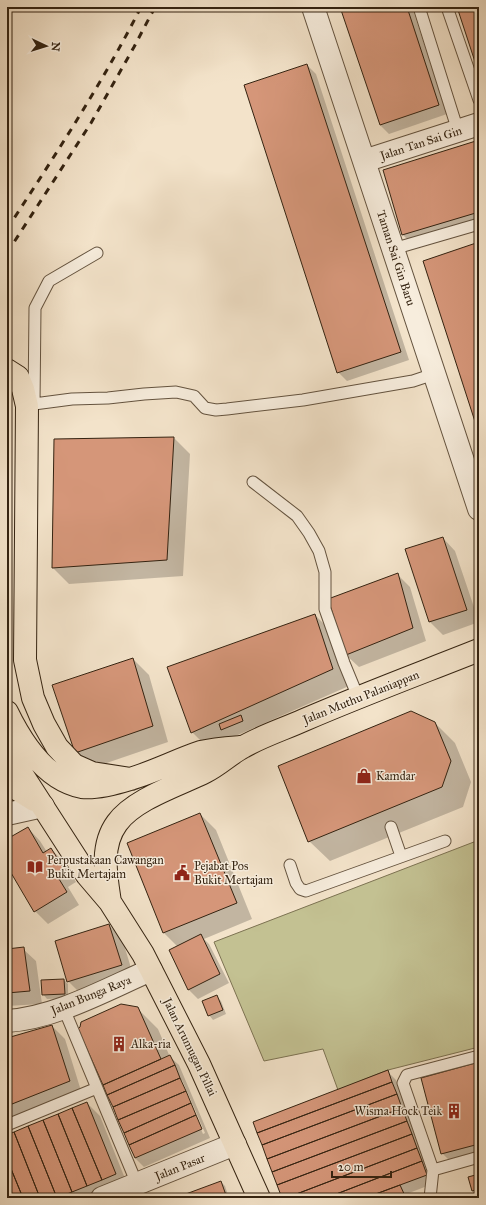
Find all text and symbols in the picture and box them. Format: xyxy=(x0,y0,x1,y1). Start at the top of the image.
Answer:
north arrow xyxy=(26,26,66,66)
text: N xyxy=(49,42,62,52)
street label: Jalan Tan Sai Gin xyxy=(376,123,464,164)
street label: Taman Sai Gin Baru xyxy=(374,208,418,308)
street label: Jalan Muthu Palaniappan xyxy=(299,667,422,728)
shop icon: Kamdar xyxy=(355,767,373,785)
place label: Kamdar xyxy=(376,769,416,783)
place label: Perpustakaan Cawangan Bukit Mertajam xyxy=(47,853,164,881)
library icon: Perpustakaan Cawangan Bukit Mertajam xyxy=(26,858,44,876)
place label: Pejabat Pos Bukit Mertajam xyxy=(194,859,273,887)
public building icon: Pejabat Pos Bukit Mertajam xyxy=(173,864,191,882)
street label: Jalan Bunga Raya xyxy=(47,972,134,1019)
street label: Jalan Arumugan Pillai xyxy=(158,994,220,1099)
building icon: Alka-ria xyxy=(110,1035,128,1053)
place label: Alka-ria xyxy=(130,1037,172,1051)
building icon: Wisma Hock Teik xyxy=(445,1102,463,1120)
place label: Wisma Hock Teik xyxy=(354,1104,442,1118)
street label: Jalan Pasar xyxy=(151,1150,208,1185)
scale bar xyxy=(332,1153,391,1179)
text: 20 m xyxy=(338,1160,364,1174)

